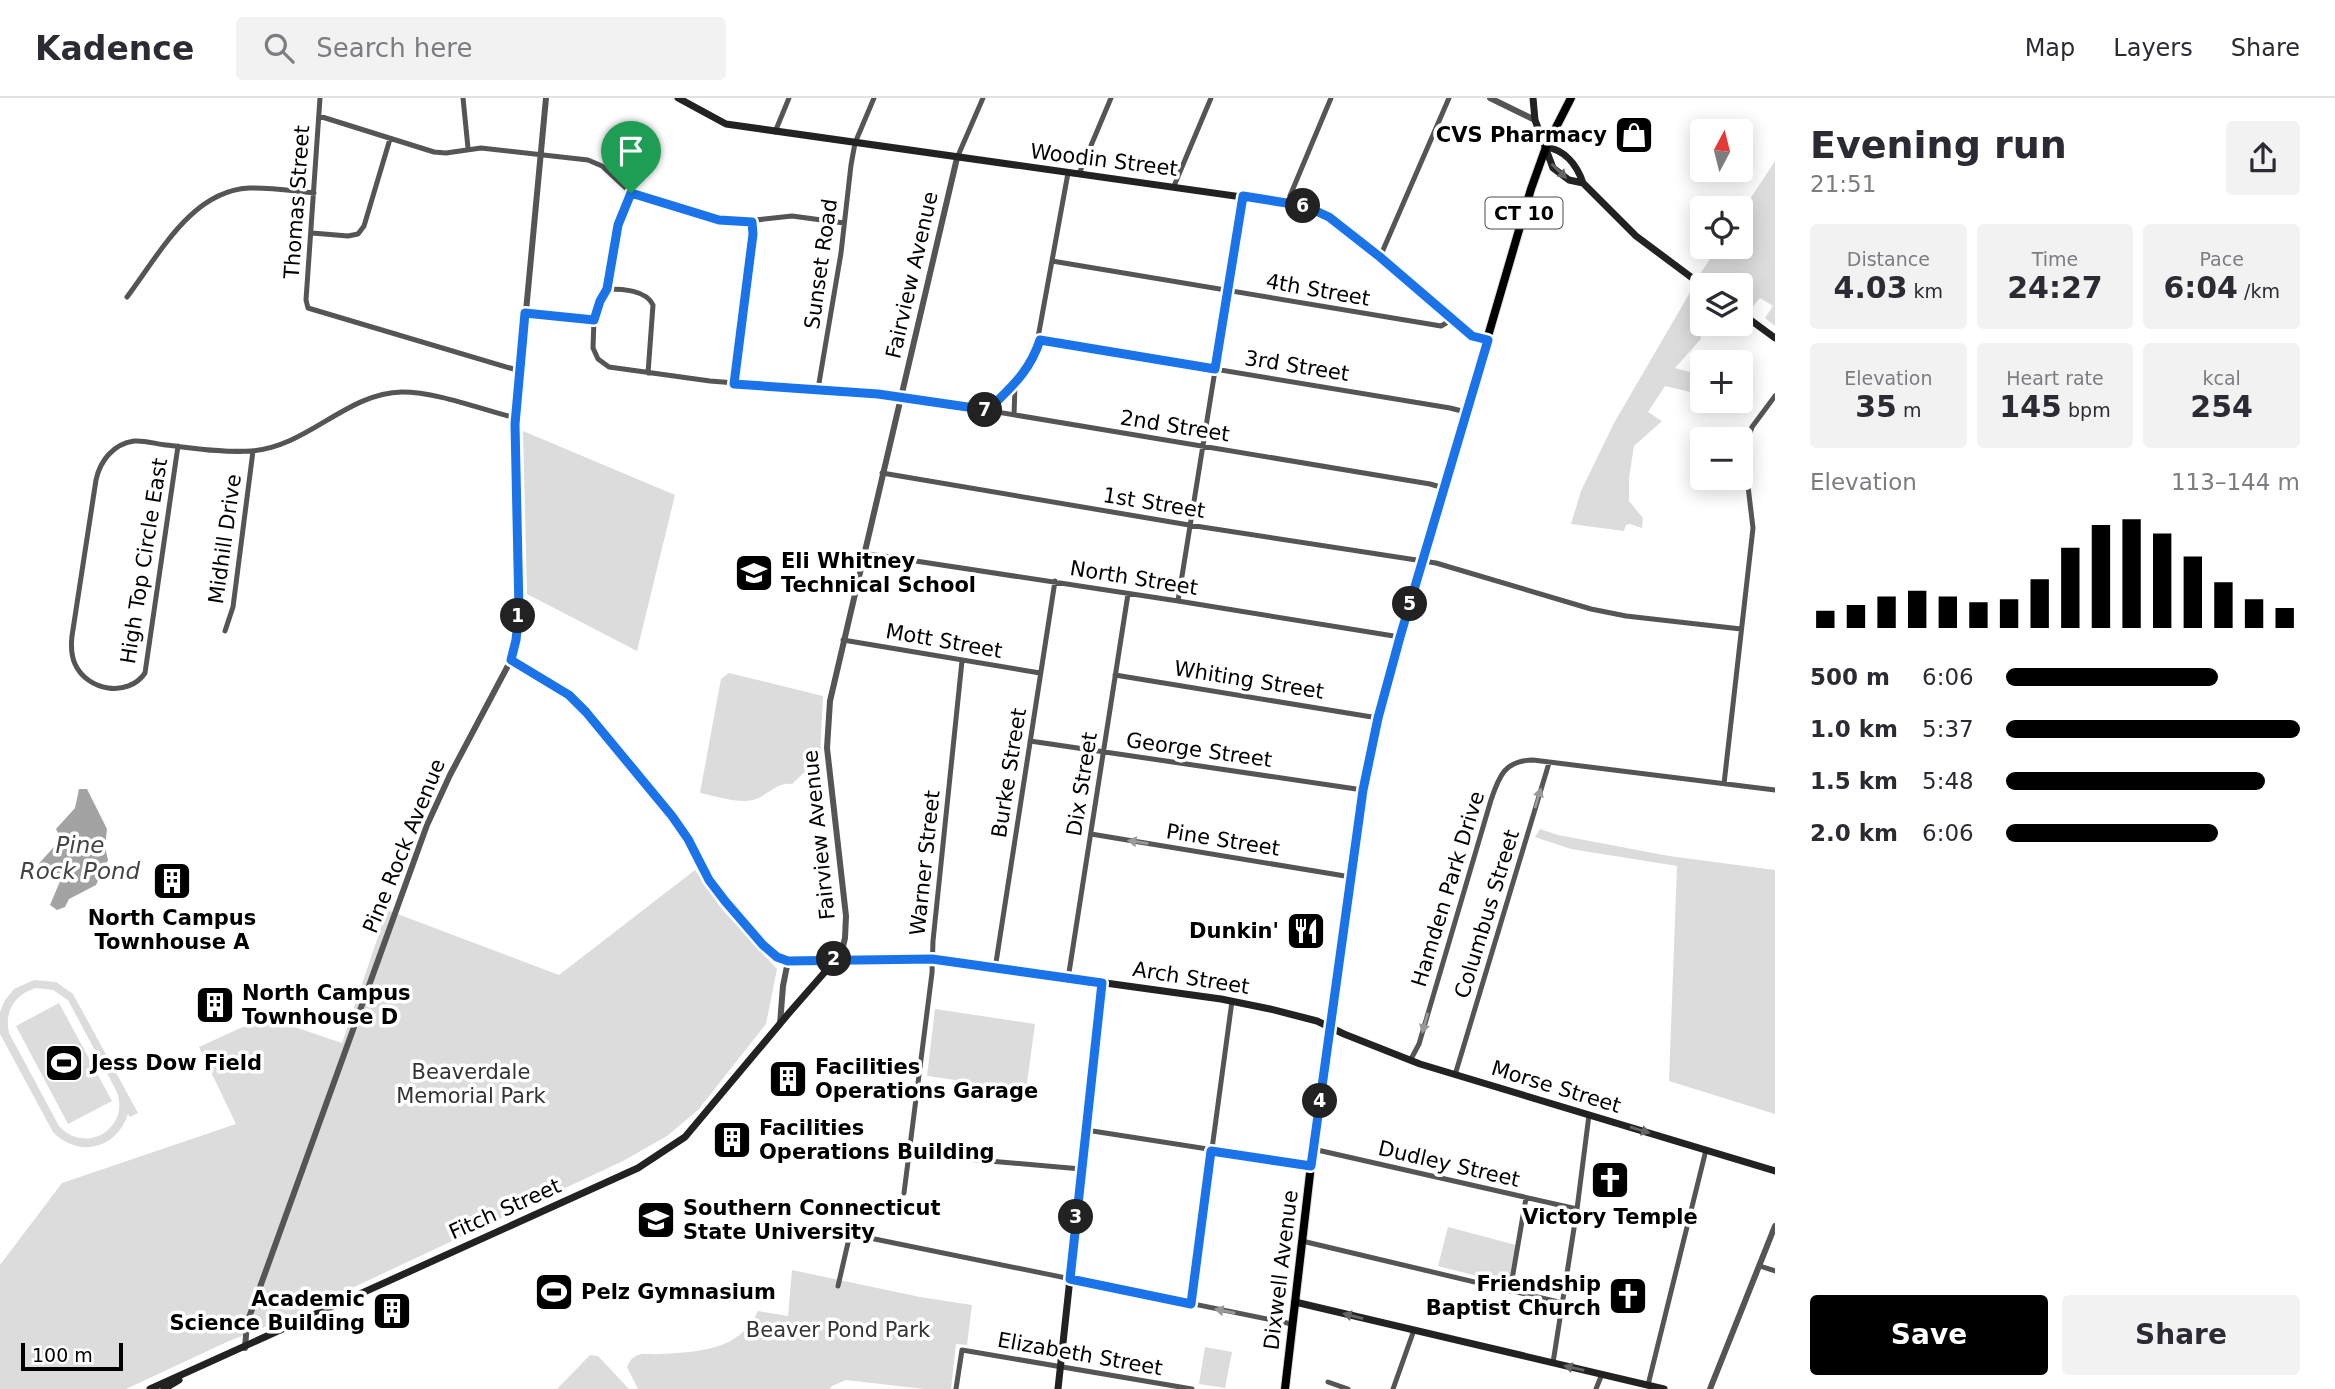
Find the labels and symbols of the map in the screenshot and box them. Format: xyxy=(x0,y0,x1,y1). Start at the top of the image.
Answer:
shop icon: CVS Pharmacy xyxy=(1613,114,1655,156)
north arrow xyxy=(1690,119,1754,182)
pin xyxy=(601,121,661,193)
place label: CVS Pharmacy xyxy=(1436,123,1607,147)
street label: Thomas Street xyxy=(280,124,314,281)
street label: Woodin Street xyxy=(1029,139,1179,181)
one-way arrow xyxy=(1550,163,1567,179)
pin: 6 xyxy=(1286,188,1320,224)
street label: Fairview Avenue xyxy=(881,189,943,361)
street label: Sunset Road xyxy=(800,197,842,331)
road number: CT 10 xyxy=(1486,197,1562,228)
street label: 4th Street xyxy=(1264,269,1372,311)
street label: 3rd Street xyxy=(1243,346,1351,386)
pin: 7 xyxy=(968,392,1002,428)
street label: 2nd Street xyxy=(1119,406,1231,446)
street label: High Top Circle East xyxy=(116,456,172,666)
street label: Midhill Drive xyxy=(204,473,246,605)
street label: 1st Street xyxy=(1101,483,1207,523)
place label: Eli Whitney Technical School xyxy=(781,549,976,597)
school or university icon: Eli Whitney Technical School xyxy=(733,552,775,594)
street label: North Street xyxy=(1068,556,1200,600)
pin: 5 xyxy=(1392,587,1428,622)
pin: 1 xyxy=(500,598,536,634)
street label: Mott Street xyxy=(884,619,1004,663)
street label: Whiting Street xyxy=(1172,656,1326,704)
street label: Burke Street xyxy=(987,706,1031,840)
street label: George Street xyxy=(1125,728,1273,772)
street label: Dix Street xyxy=(1062,730,1102,838)
street label: Fairview Avenue xyxy=(798,749,840,921)
street label: Pine Rock Avenue xyxy=(358,755,450,937)
one-way arrow xyxy=(1534,787,1544,808)
street label: Hamden Park Drive xyxy=(1407,788,1489,990)
street label: Warner Street xyxy=(905,789,945,937)
street label: Pine Street xyxy=(1164,819,1282,861)
street label: Columbus Street xyxy=(1450,827,1524,1001)
water label: Pine Rock Pond xyxy=(20,832,141,884)
one-way arrow xyxy=(1127,836,1149,847)
building icon: North Campus Townhouse A xyxy=(151,860,193,902)
place label: North Campus Townhouse A xyxy=(88,906,256,954)
restaurant icon: Dunkin' xyxy=(1285,910,1327,952)
place label: Dunkin' xyxy=(1189,919,1279,943)
pin: 2 xyxy=(816,942,852,976)
street label: Arch Street xyxy=(1131,957,1251,999)
place label: North Campus Townhouse D xyxy=(242,981,411,1029)
building icon: North Campus Townhouse D xyxy=(194,984,236,1026)
one-way arrow xyxy=(1420,1012,1430,1033)
sports icon: Jess Dow Field xyxy=(43,1042,85,1084)
place label: Jess Dow Field xyxy=(89,1051,262,1075)
place label: Facilities Operations Garage xyxy=(815,1055,1038,1103)
street label: Morse Street xyxy=(1488,1056,1624,1118)
building icon: Facilities Operations Garage xyxy=(767,1058,809,1100)
park label: Beaverdale Memorial Park xyxy=(396,1060,547,1108)
pin: 4 xyxy=(1302,1084,1338,1118)
place label: Facilities Operations Building xyxy=(759,1116,995,1164)
building icon: Facilities Operations Building xyxy=(711,1119,753,1161)
one-way arrow xyxy=(1629,1126,1650,1136)
street label: Dudley Street xyxy=(1376,1136,1522,1192)
church icon: Victory Temple xyxy=(1589,1159,1631,1201)
street label: Fitch Street xyxy=(445,1174,565,1244)
street label: Dixwell Avenue xyxy=(1259,1189,1303,1351)
place label: Southern Connecticut State University xyxy=(683,1196,940,1244)
school or university icon: Southern Connecticut State University xyxy=(635,1199,677,1241)
pin: 3 xyxy=(1058,1200,1094,1234)
place label: Victory Temple xyxy=(1522,1205,1698,1229)
sports icon: Pelz Gymnasium xyxy=(533,1271,575,1313)
place label: Friendship Baptist Church xyxy=(1426,1272,1601,1320)
church icon: Friendship Baptist Church xyxy=(1607,1275,1649,1317)
place label: Pelz Gymnasium xyxy=(581,1280,776,1304)
place label: Academic Science Building xyxy=(169,1287,365,1335)
building icon: Academic Science Building xyxy=(371,1290,413,1332)
one-way arrow xyxy=(1214,1305,1236,1316)
one-way arrow xyxy=(1342,1310,1364,1321)
park label: Beaver Pond Park xyxy=(746,1318,931,1342)
street label: Elizabeth Street xyxy=(996,1328,1164,1380)
scale bar xyxy=(21,1340,122,1372)
one-way arrow xyxy=(1563,1362,1585,1373)

